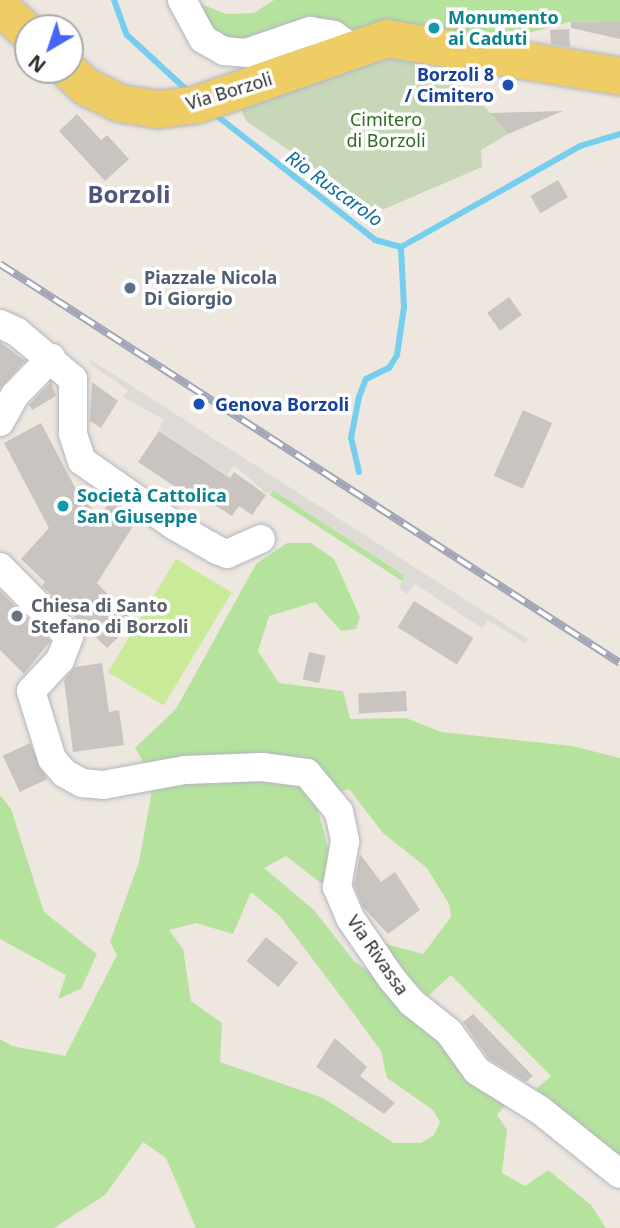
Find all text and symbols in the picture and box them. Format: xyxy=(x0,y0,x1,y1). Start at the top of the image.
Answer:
place label: Monumento ai Caduti xyxy=(448,7,559,50)
north arrow xyxy=(14,14,84,84)
marker: Monumento ai Caduti xyxy=(426,20,442,36)
text: N xyxy=(23,49,51,79)
place label: Borzoli 8 / Cimitero xyxy=(404,64,494,106)
street label: Via Borzoli xyxy=(183,68,275,114)
marker: Borzoli 8 / Cimitero xyxy=(500,77,516,93)
park label: Cimitero di Borzoli xyxy=(346,109,426,152)
water label: Rio Ruscarolo xyxy=(281,146,387,232)
district label: Borzoli xyxy=(88,180,170,208)
place label: Piazzale Nicola Di Giorgio xyxy=(144,267,277,310)
marker: Piazzale Nicola Di Giorgio xyxy=(122,280,138,296)
place label: Genova Borzoli xyxy=(215,393,349,415)
marker: Genova Borzoli xyxy=(189,394,209,414)
place label: Società Cattolica San Giuseppe xyxy=(77,485,227,528)
marker: Società Cattolica San Giuseppe xyxy=(55,498,71,514)
place label: Chiesa di Santo Stefano di Borzoli xyxy=(31,595,188,638)
marker: Chiesa di Santo Stefano di Borzoli xyxy=(9,608,25,624)
street label: Via Rivassa xyxy=(343,911,413,999)

